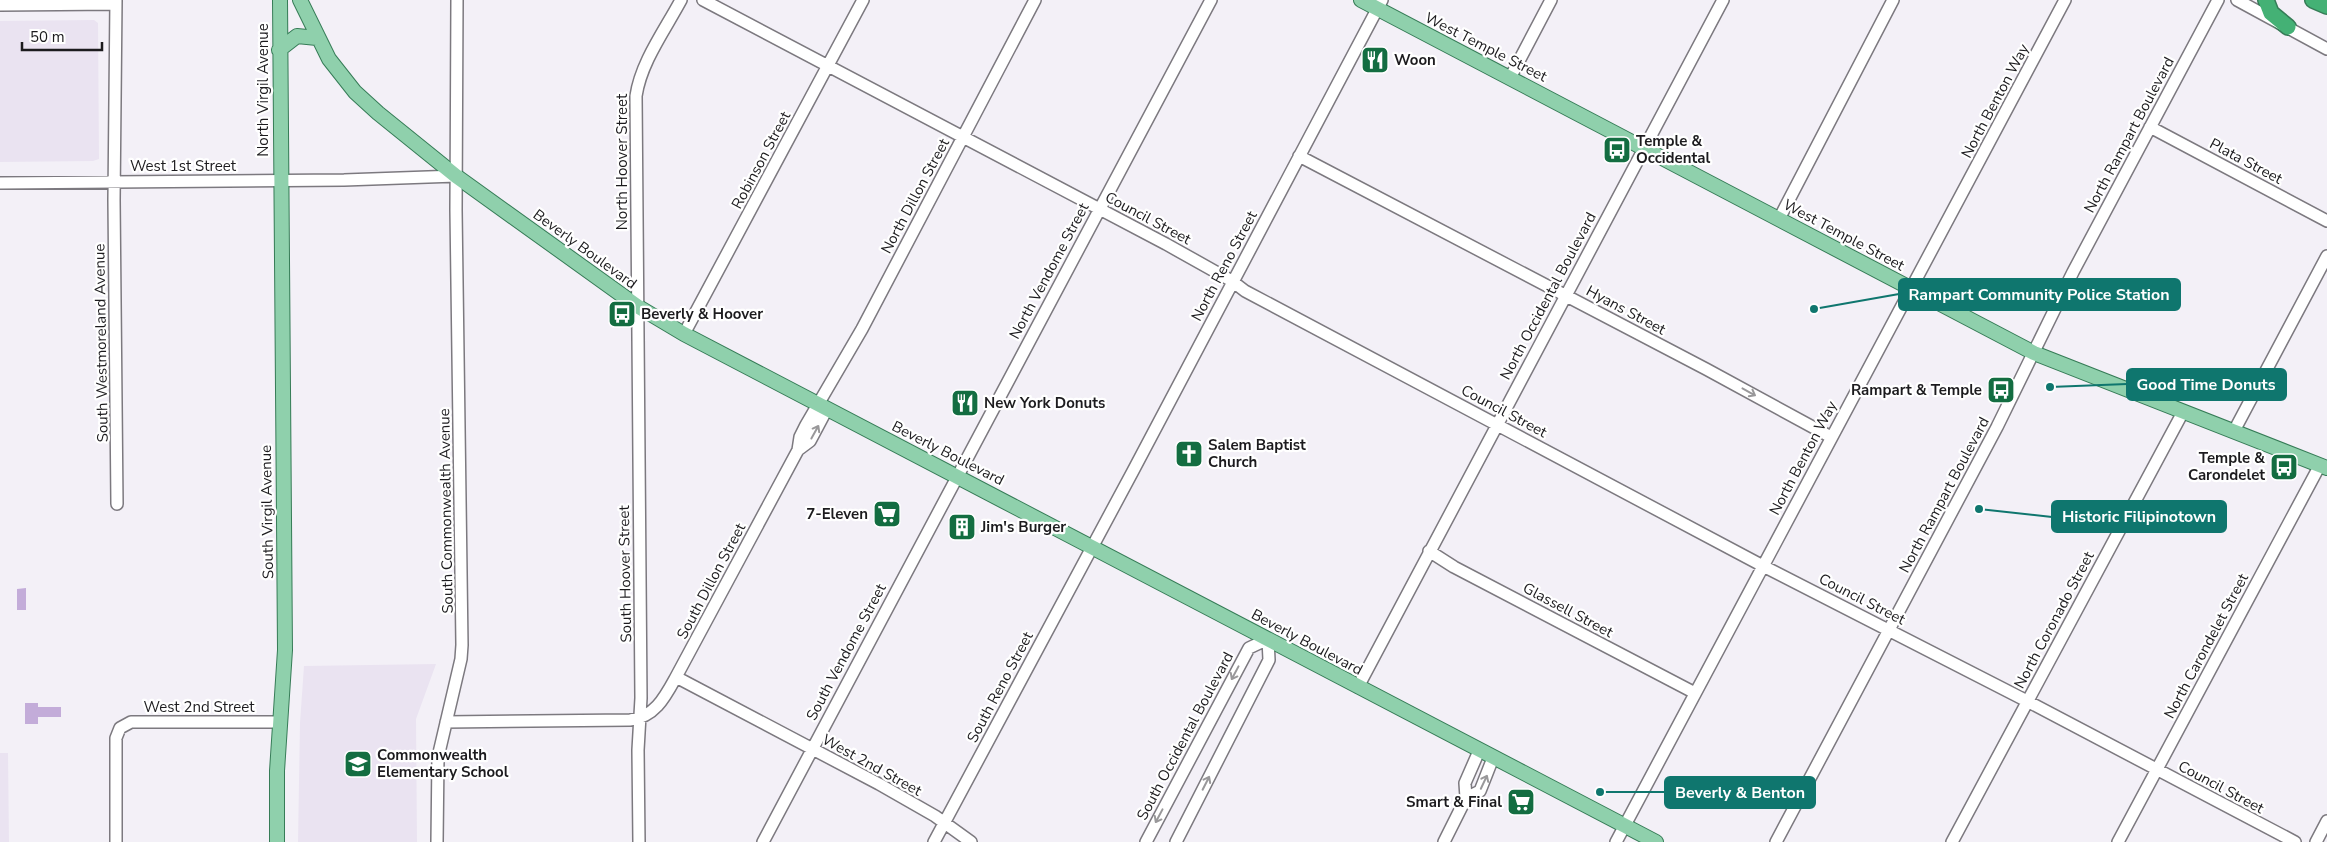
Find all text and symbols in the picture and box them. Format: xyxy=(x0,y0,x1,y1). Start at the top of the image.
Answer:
street label: West Temple Street xyxy=(1422,8,1551,87)
scale bar xyxy=(22,20,102,52)
street label: North Virgil Avenue xyxy=(253,23,273,157)
text: 50 m xyxy=(30,27,65,47)
street label: North Benton Way xyxy=(1956,40,2034,162)
restaurant icon: Woon xyxy=(1360,45,1390,75)
place label: Woon xyxy=(1394,50,1436,70)
street label: North Rampart Boulevard xyxy=(2079,54,2179,216)
street label: North Hoover Street xyxy=(612,93,632,230)
street label: Robinson Street xyxy=(727,107,795,212)
place label: Temple & Occidental xyxy=(1636,131,1710,168)
street label: Plata Street xyxy=(2206,133,2287,189)
street label: North Dillon Street xyxy=(876,134,954,257)
bus stop icon: Temple & Occidental xyxy=(1602,135,1632,165)
street label: West 1st Street xyxy=(130,156,237,176)
street label: Council Street xyxy=(1102,187,1195,249)
street label: West Temple Street xyxy=(1780,195,1909,276)
street label: North Vendome Street xyxy=(1005,199,1094,343)
street label: Beverly Boulevard xyxy=(529,205,641,293)
street label: North Reno Street xyxy=(1186,207,1262,325)
street label: North Occidental Boulevard xyxy=(1495,209,1601,383)
street label: South Westmoreland Avenue xyxy=(89,244,113,442)
callout: Rampart Community Police Station xyxy=(1899,279,2180,310)
street label: Hyans Street xyxy=(1583,281,1670,340)
text: Rampart Community Police Station xyxy=(1908,284,2170,306)
bus stop icon: Beverly & Hoover xyxy=(607,299,637,329)
place label: Beverly & Hoover xyxy=(641,304,763,324)
callout: Good Time Donuts xyxy=(2127,369,2286,400)
text: Good Time Donuts xyxy=(2136,374,2276,396)
bus stop icon: Rampart & Temple xyxy=(1986,375,2016,405)
street label: Council Street xyxy=(1458,380,1551,442)
place label: Rampart & Temple xyxy=(1851,380,1982,400)
restaurant icon: New York Donuts xyxy=(950,388,980,418)
one-way arrow xyxy=(1741,388,1756,397)
place label: New York Donuts xyxy=(984,393,1105,413)
street label: North Benton Way xyxy=(1764,397,1842,519)
street label: South Commonwealth Avenue xyxy=(434,408,458,614)
street label: North Rampart Boulevard xyxy=(1894,414,1994,576)
street label: Beverly Boulevard xyxy=(888,416,1008,490)
one-way arrow xyxy=(811,425,821,439)
place label: Salem Baptist Church xyxy=(1208,435,1306,472)
church icon: Salem Baptist Church xyxy=(1174,439,1204,469)
street label: South Virgil Avenue xyxy=(256,445,278,579)
place label: Temple & Carondelet xyxy=(2188,448,2266,485)
bus stop icon: Temple & Carondelet xyxy=(2269,452,2299,482)
supermarket icon: 7-Eleven xyxy=(872,499,902,529)
callout: Historic Filipinotown xyxy=(2052,501,2226,532)
street label: South Hoover Street xyxy=(614,504,636,643)
place label: 7-Eleven xyxy=(806,504,868,524)
text: Historic Filipinotown xyxy=(2062,506,2216,528)
building icon: Jim's Burger xyxy=(947,512,977,542)
place label: Jim's Burger xyxy=(980,517,1066,537)
street label: South Dillon Street xyxy=(672,519,750,642)
street label: North Coronado Street xyxy=(2009,547,2099,692)
street label: Council Street xyxy=(1815,569,1909,630)
street label: North Carondelet Street xyxy=(2159,569,2253,722)
street label: Glassell Street xyxy=(1519,578,1617,643)
street label: South Vendome Street xyxy=(801,579,891,724)
street label: Beverly Boulevard xyxy=(1248,604,1366,680)
street label: South Reno Street xyxy=(962,627,1038,746)
street label: South Occidental Boulevard xyxy=(1132,648,1238,824)
one-way arrow xyxy=(1230,665,1240,680)
street label: West 2nd Street xyxy=(144,697,255,717)
street label: West 2nd Street xyxy=(819,729,926,801)
place label: Commonwealth Elementary School xyxy=(377,745,509,782)
school or university icon: Commonwealth Elementary School xyxy=(343,749,373,779)
street label: Council Street xyxy=(2175,756,2268,818)
one-way arrow xyxy=(1480,775,1490,790)
one-way arrow xyxy=(1202,776,1212,791)
callout: Beverly & Benton xyxy=(1665,777,1815,808)
text: Beverly & Benton xyxy=(1675,782,1805,804)
supermarket icon: Smart & Final xyxy=(1506,787,1536,817)
place label: Smart & Final xyxy=(1406,792,1502,812)
one-way arrow xyxy=(1154,809,1164,824)

